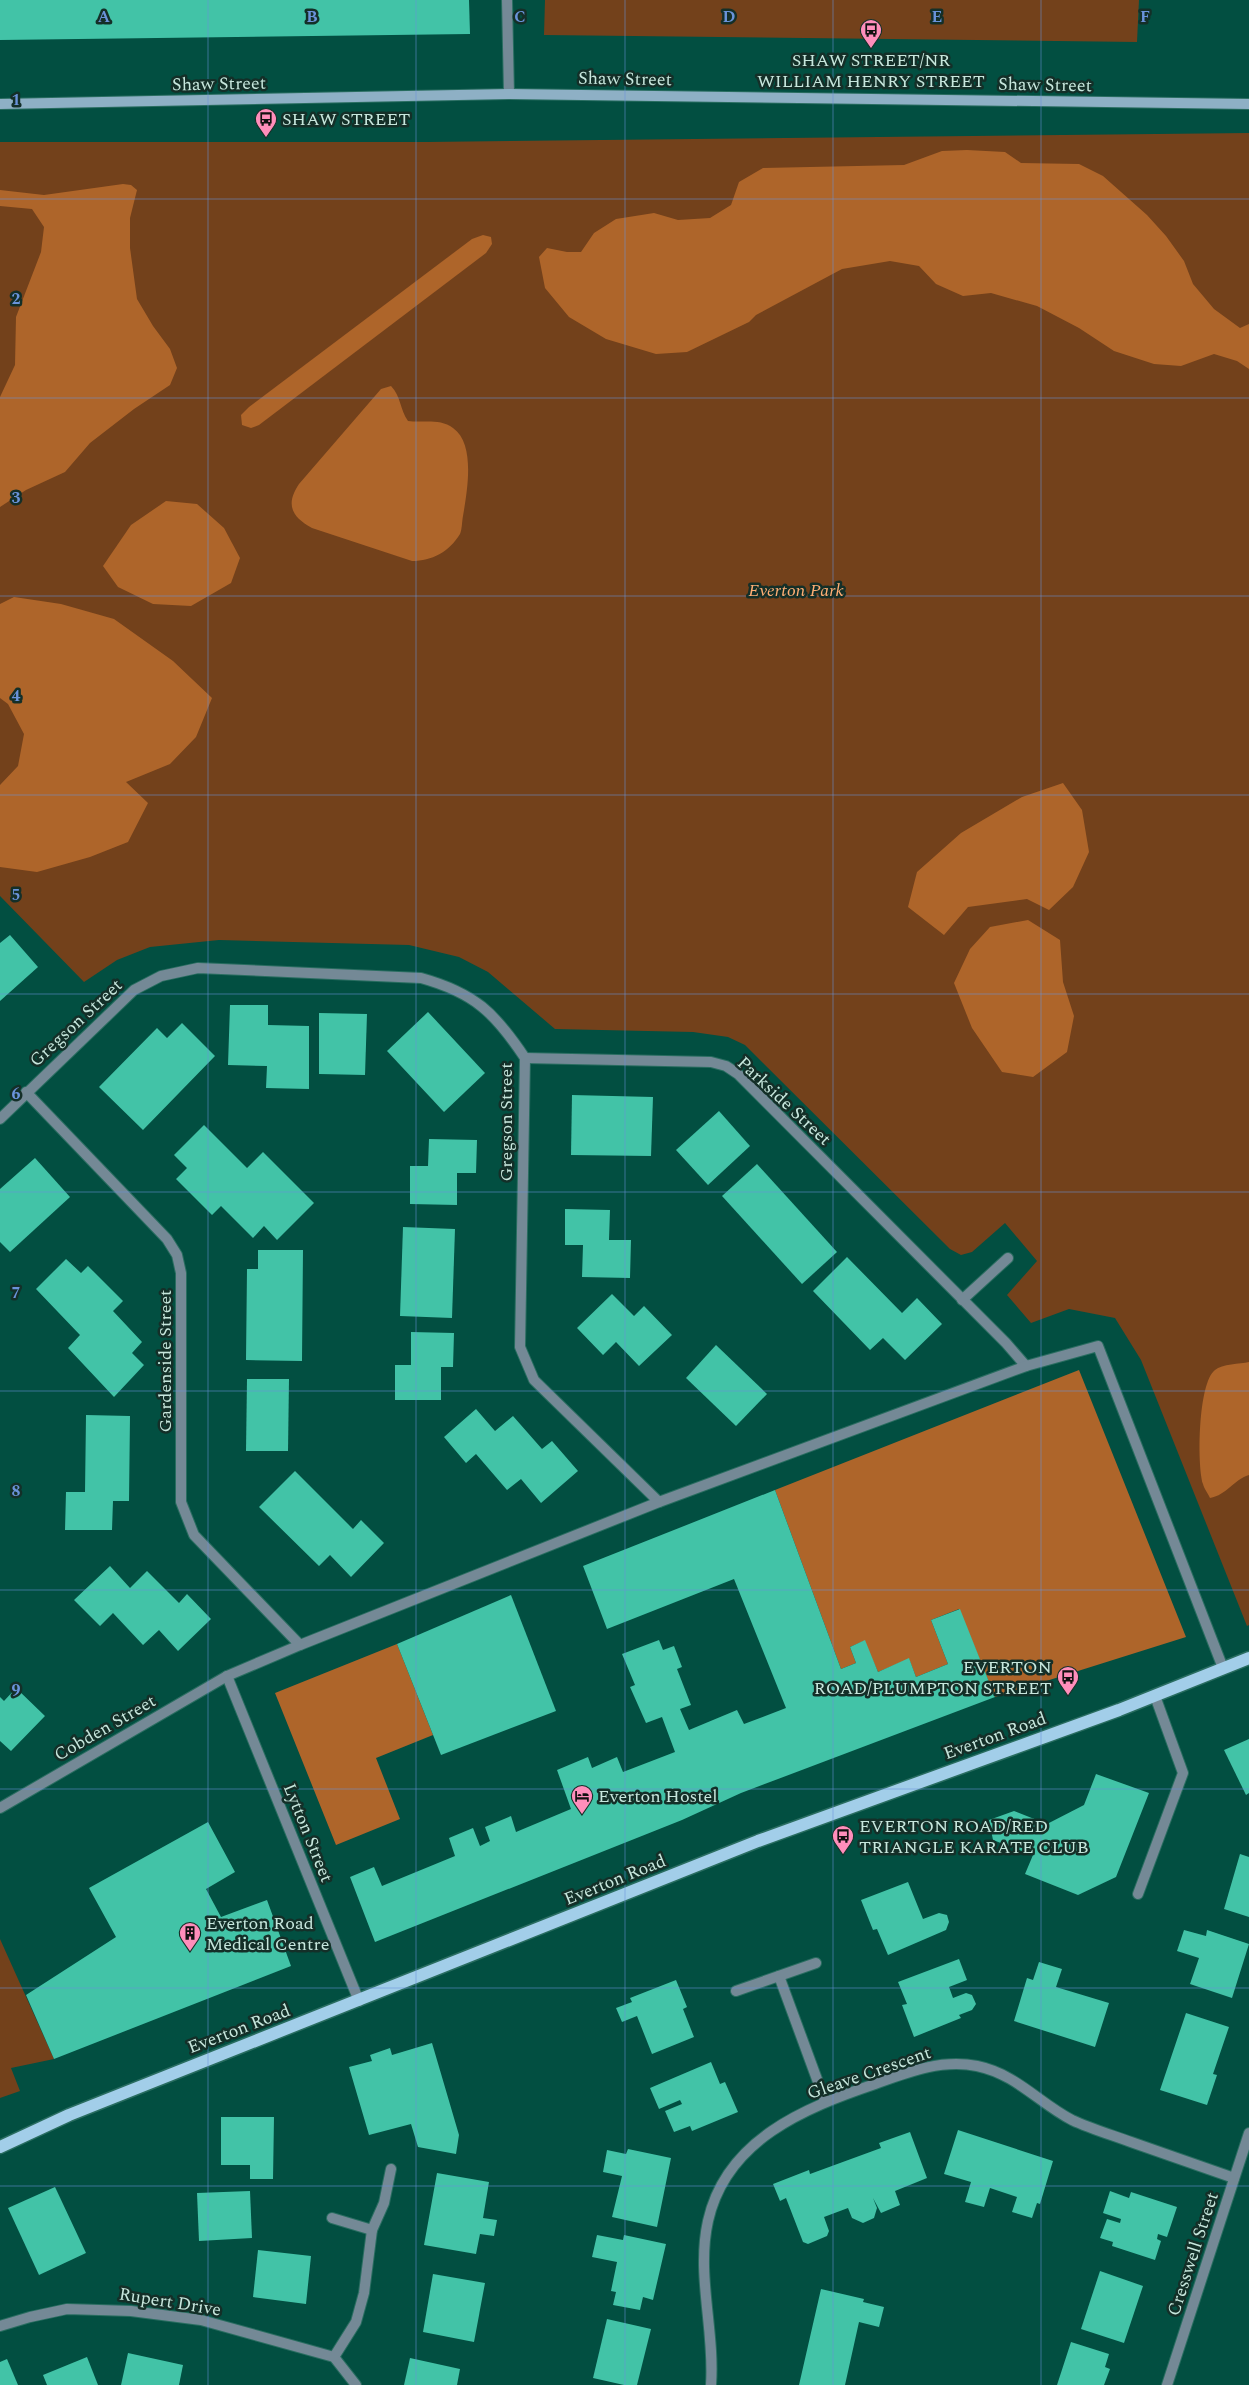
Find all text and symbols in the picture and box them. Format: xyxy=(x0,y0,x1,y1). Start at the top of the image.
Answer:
text: A xyxy=(98,5,111,29)
text: B xyxy=(306,5,318,29)
text: C xyxy=(514,5,526,29)
text: D xyxy=(723,5,736,29)
text: E xyxy=(932,5,942,29)
text: F xyxy=(1140,5,1150,29)
bus stop icon: SHAW STREET/NR WILLIAM HENRY STREET xyxy=(859,18,883,49)
place label: SHAW STREET/NR WILLIAM HENRY STREET xyxy=(757,47,985,95)
street label: Shaw Street xyxy=(578,65,672,93)
street label: Shaw Street xyxy=(172,70,266,98)
street label: Shaw Street xyxy=(998,71,1092,99)
text: 1 xyxy=(12,88,20,112)
place label: SHAW STREET xyxy=(282,106,410,133)
bus stop icon: SHAW STREET xyxy=(254,107,278,138)
text: 2 xyxy=(12,287,21,311)
text: 3 xyxy=(12,486,21,510)
park label: Everton Park xyxy=(748,577,844,604)
text: 4 xyxy=(12,684,21,708)
text: 5 xyxy=(12,883,20,907)
street label: Gregson Street xyxy=(23,973,129,1073)
street label: Parkside Street xyxy=(731,1050,837,1152)
street label: Gregson Street xyxy=(493,1062,520,1182)
text: 6 xyxy=(12,1082,21,1106)
text: 7 xyxy=(12,1281,21,1305)
street label: Gardenside Street xyxy=(152,1290,179,1432)
text: 8 xyxy=(12,1479,21,1503)
place label: EVERTON ROAD/PLUMPTON STREET xyxy=(814,1654,1052,1702)
bus stop icon: EVERTON ROAD/PLUMPTON STREET xyxy=(1056,1665,1080,1696)
text: 9 xyxy=(12,1678,21,1702)
street label: Cobden Street xyxy=(49,1688,161,1768)
street label: Everton Road xyxy=(940,1705,1050,1767)
street label: Lytton Street xyxy=(276,1779,340,1887)
place label: Everton Hostel xyxy=(598,1783,718,1810)
hotel icon: Everton Hostel xyxy=(570,1784,594,1815)
place label: EVERTON ROAD/RED TRIANGLE KARATE CLUB xyxy=(859,1813,1089,1861)
bus stop icon: EVERTON ROAD/RED TRIANGLE KARATE CLUB xyxy=(831,1824,855,1855)
street label: Everton Road xyxy=(560,1847,670,1913)
place label: Everton Road Medical Centre xyxy=(206,1910,329,1958)
building icon: Everton Road Medical Centre xyxy=(178,1921,202,1952)
street label: Everton Road xyxy=(184,1997,294,2061)
street label: Gleave Crescent xyxy=(803,2039,935,2107)
street label: Cresswell Street xyxy=(1160,2189,1226,2319)
street label: Rupert Drive xyxy=(117,2281,223,2323)

